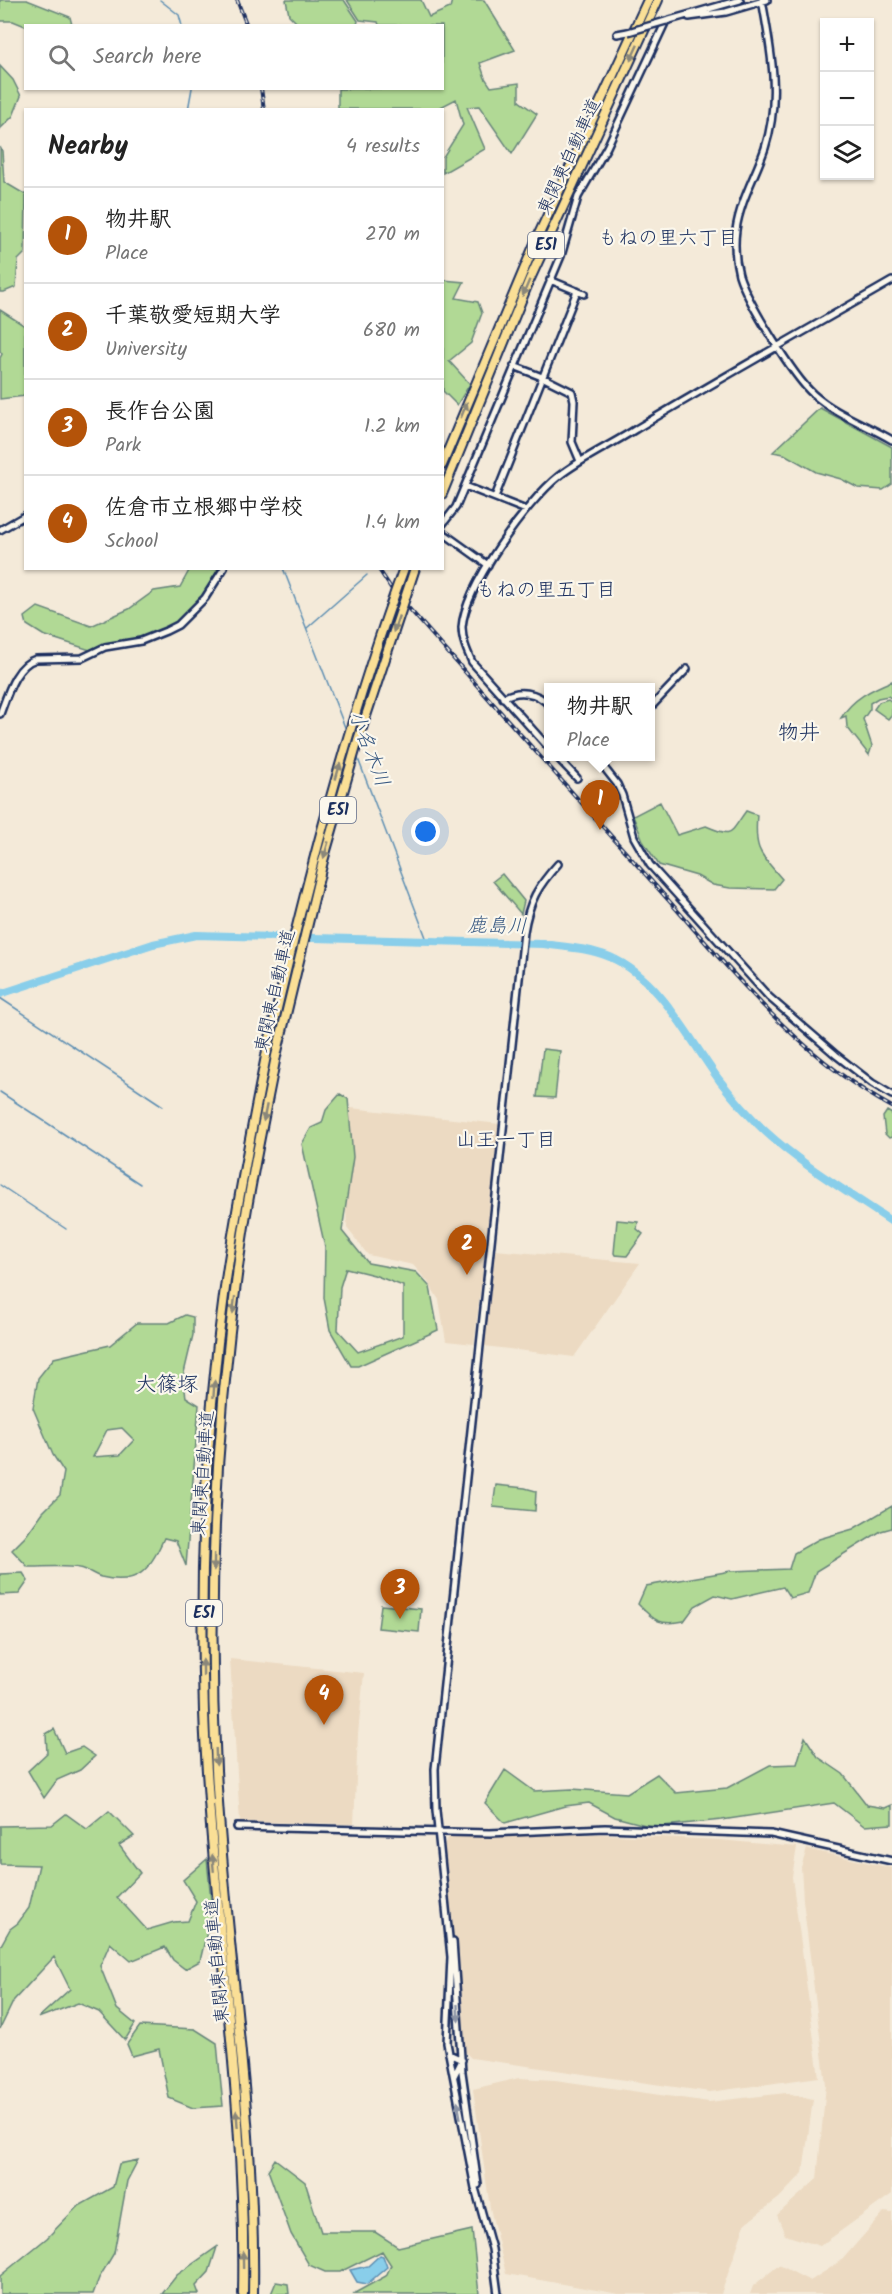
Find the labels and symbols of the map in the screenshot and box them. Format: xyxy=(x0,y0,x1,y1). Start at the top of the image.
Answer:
one-way arrow xyxy=(630,45,639,62)
street label: 東関東自動車道 xyxy=(530,94,610,220)
district label: もねの里六丁目 xyxy=(598,223,738,255)
road number: E51 xyxy=(528,232,564,258)
one-way arrow xyxy=(522,279,531,296)
one-way arrow xyxy=(459,401,469,419)
district label: もねの里五丁目 xyxy=(476,575,616,607)
one-way arrow xyxy=(390,615,400,633)
water label: 小名木川 xyxy=(339,706,397,792)
district label: 物井 xyxy=(778,717,820,750)
one-way arrow xyxy=(334,762,343,780)
pin: 1 xyxy=(580,780,620,830)
road number: E51 xyxy=(320,797,356,823)
your location xyxy=(411,817,440,846)
one-way arrow xyxy=(321,841,330,859)
water label: 鹿島川 xyxy=(467,910,527,944)
street label: 東関東自動車道 xyxy=(248,926,304,1056)
one-way arrow xyxy=(260,1104,269,1123)
district label: 山王一丁目 xyxy=(456,1125,556,1157)
pin: 2 xyxy=(448,1226,486,1275)
one-way arrow xyxy=(229,1296,238,1315)
district label: 大篠塚 xyxy=(136,1369,199,1402)
one-way arrow xyxy=(209,1380,219,1399)
street label: 東関東自動車道 xyxy=(185,1409,223,1537)
one-way arrow xyxy=(209,1553,219,1572)
pin: 3 xyxy=(380,1570,420,1619)
road number: E51 xyxy=(186,1600,222,1626)
one-way arrow xyxy=(198,1658,208,1677)
pin: 4 xyxy=(304,1676,344,1725)
one-way arrow xyxy=(211,1748,220,1767)
one-way arrow xyxy=(208,1853,218,1872)
street label: 東関東自動車道 xyxy=(198,1897,238,2025)
one-way arrow xyxy=(454,2003,463,2022)
one-way arrow xyxy=(455,2100,464,2119)
one-way arrow xyxy=(232,2110,241,2129)
one-way arrow xyxy=(238,2250,248,2269)

